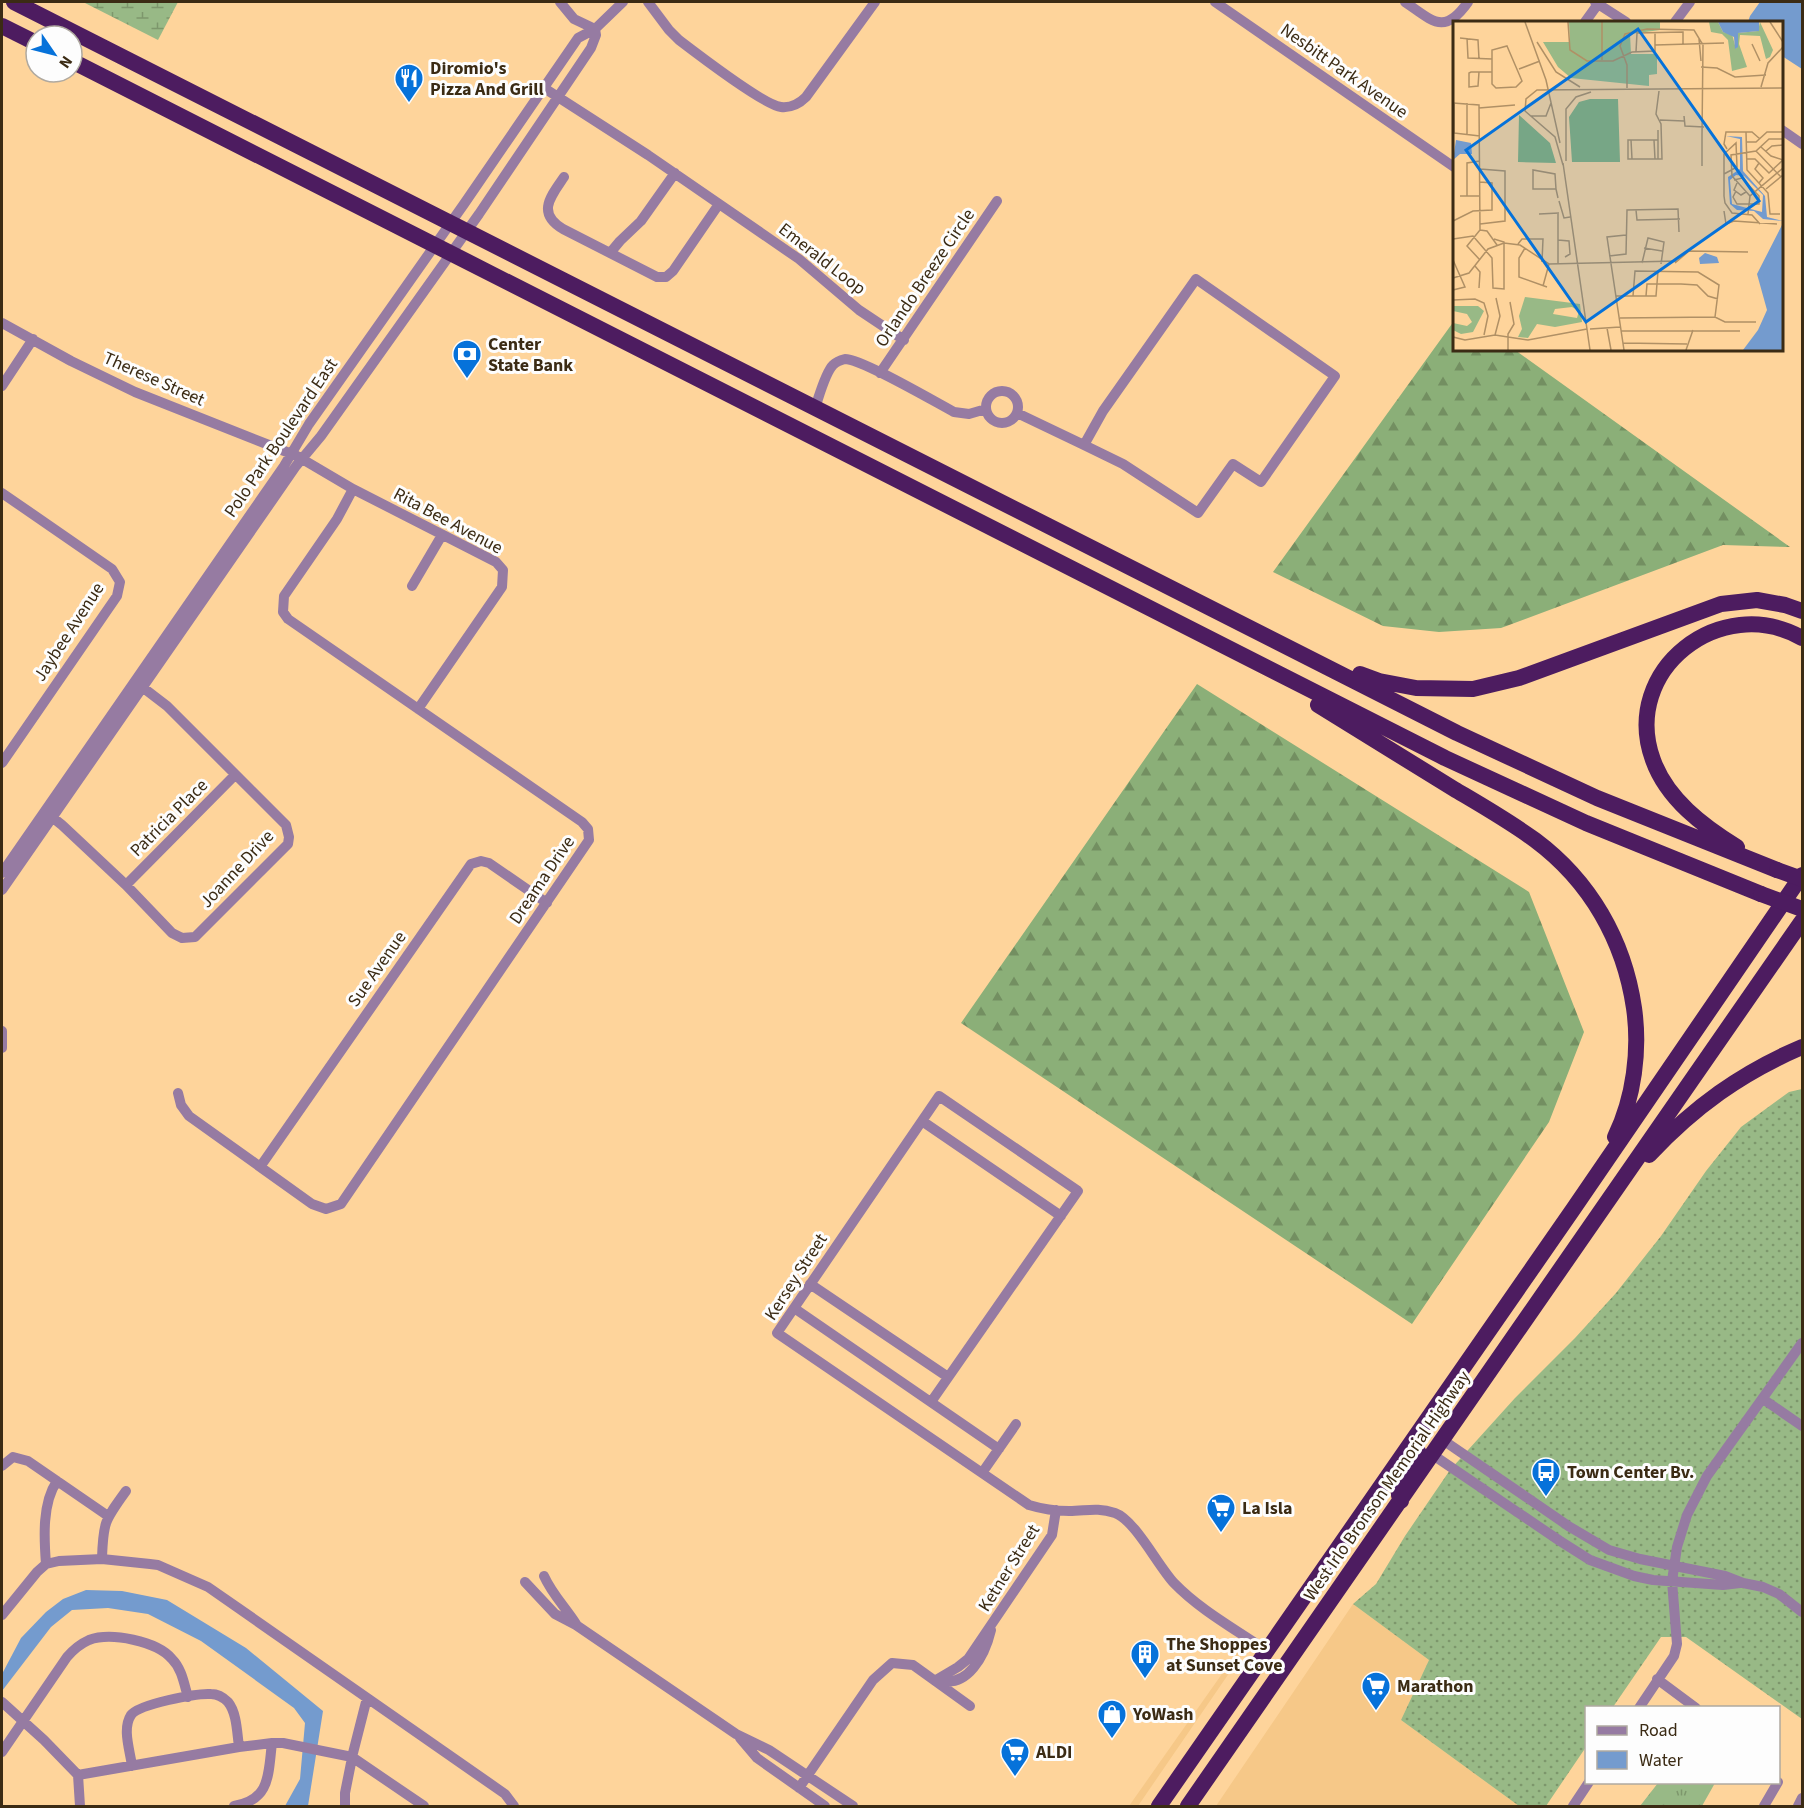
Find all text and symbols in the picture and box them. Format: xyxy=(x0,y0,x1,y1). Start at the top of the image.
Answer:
street label: Nesbitt Park Avenue xyxy=(1275,18,1413,124)
inset map xyxy=(1453,21,1783,351)
north arrow xyxy=(24,24,84,84)
text: N xyxy=(53,51,78,73)
place label: Diromio's Pizza And Grill xyxy=(430,56,544,102)
restaurant icon: Diromio's Pizza And Grill xyxy=(393,62,425,104)
street label: Orlando Breeze Circle xyxy=(869,204,981,352)
street label: Emerald Loop xyxy=(773,217,871,301)
place label: Center State Bank xyxy=(488,332,573,378)
bank icon: Center State Bank xyxy=(451,338,483,380)
street label: Therese Street xyxy=(99,346,209,412)
street label: Polo Park Boulevard East xyxy=(218,353,344,523)
street label: Rita Bee Avenue xyxy=(389,482,507,560)
street label: Jaybee Avenue xyxy=(28,578,110,686)
street label: Patricia Place xyxy=(124,773,214,863)
street label: Joanne Drive xyxy=(194,824,280,914)
street label: Dreama Drive xyxy=(503,831,581,929)
street label: Sue Avenue xyxy=(342,926,412,1012)
street label: Kersey Street xyxy=(759,1229,833,1325)
street label: West Irlo Bronson Memorial Highway xyxy=(1298,1365,1477,1606)
bus stop icon: Town Center Bv. xyxy=(1530,1456,1562,1498)
place label: Town Center Bv. xyxy=(1567,1460,1694,1485)
supermarket icon: La Isla xyxy=(1205,1492,1237,1534)
place label: La Isla xyxy=(1242,1496,1292,1521)
street label: Ketner Street xyxy=(972,1519,1046,1617)
place label: The Shoppes at Sunset Cove xyxy=(1166,1632,1283,1678)
building icon: The Shoppes at Sunset Cove xyxy=(1129,1638,1161,1680)
supermarket icon: Marathon xyxy=(1360,1670,1392,1712)
place label: Marathon xyxy=(1397,1674,1473,1699)
shop icon: YoWash xyxy=(1096,1698,1128,1740)
place label: YoWash xyxy=(1132,1702,1194,1727)
legend xyxy=(1585,1706,1780,1784)
text: Road xyxy=(1639,1718,1678,1743)
supermarket icon: ALDI xyxy=(999,1736,1031,1778)
place label: ALDI xyxy=(1035,1740,1073,1765)
text: Water xyxy=(1639,1748,1683,1773)

